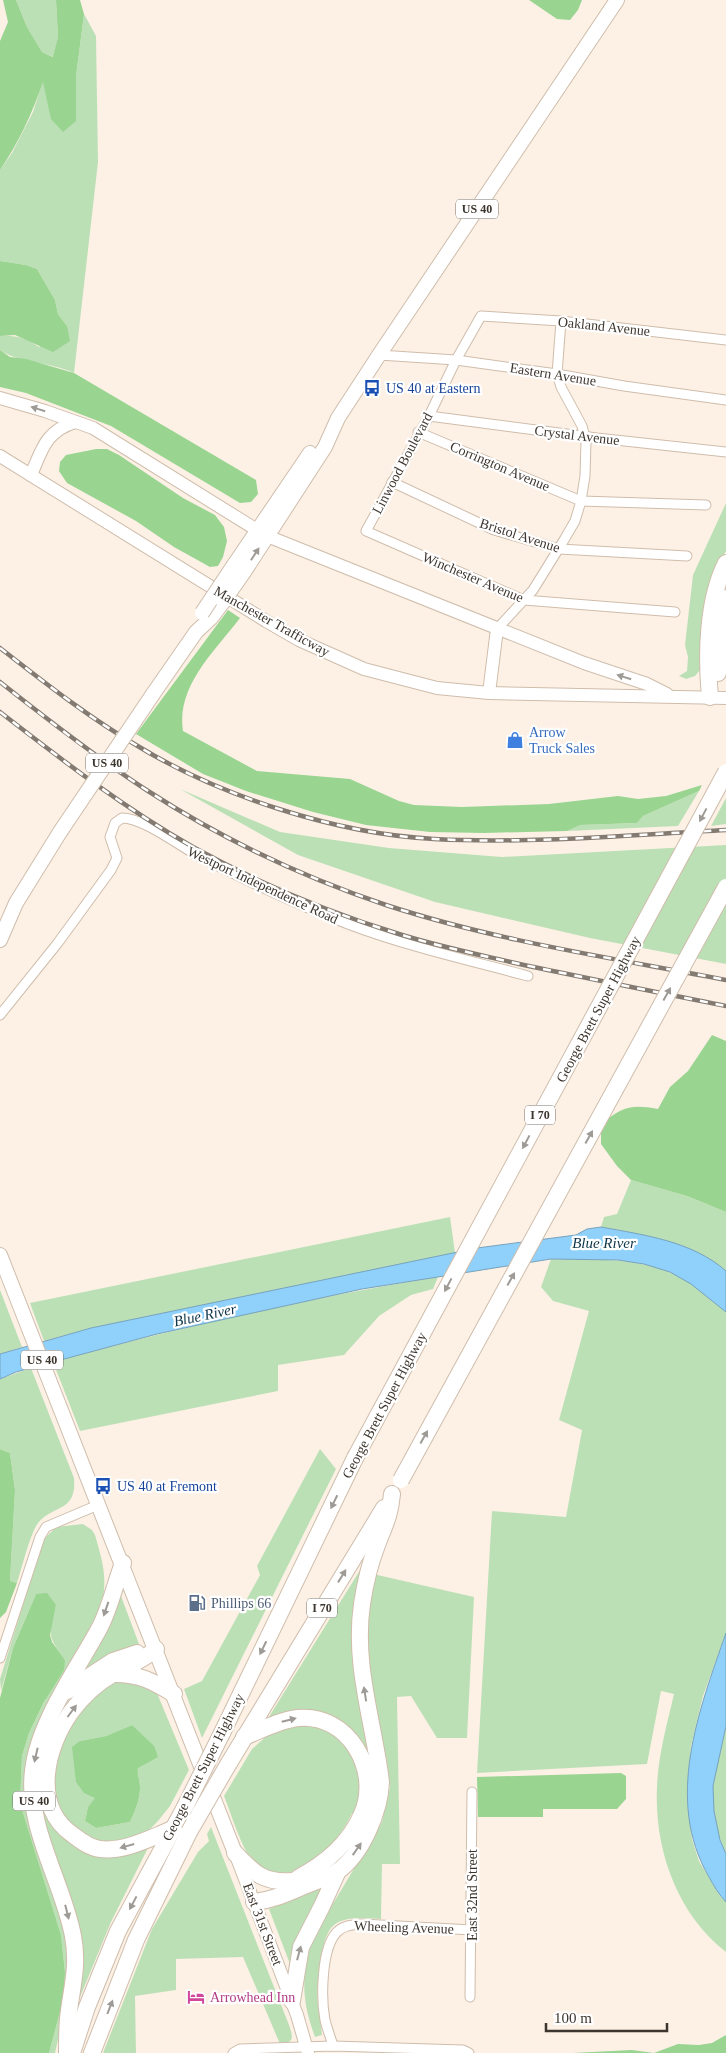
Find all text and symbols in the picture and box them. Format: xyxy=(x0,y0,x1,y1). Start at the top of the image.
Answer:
road number: US 40 xyxy=(456,200,498,218)
street label: Oakland Avenue xyxy=(557,314,651,339)
street label: Eastern Avenue xyxy=(509,360,597,389)
bus stop icon: US 40 at Eastern xyxy=(362,378,382,398)
place label: US 40 at Eastern xyxy=(386,381,480,396)
one-way arrow xyxy=(30,404,45,412)
street label: Linwood Boulevard xyxy=(369,410,435,516)
street label: Crystal Avenue xyxy=(534,423,620,448)
street label: Corrington Avenue xyxy=(448,439,552,494)
street label: Bristol Avenue xyxy=(478,515,562,555)
one-way arrow xyxy=(251,547,260,561)
street label: Winchester Avenue xyxy=(420,549,526,606)
street label: Manchester Trafficway xyxy=(211,583,332,660)
one-way arrow xyxy=(616,673,631,681)
place label: Arrow Truck Sales xyxy=(529,725,595,756)
shop icon: Arrow Truck Sales xyxy=(505,730,525,750)
road number: US 40 xyxy=(86,754,128,772)
one-way arrow xyxy=(699,807,707,822)
street label: Westport Independence Road xyxy=(185,844,340,927)
street label: George Brett Super Highway xyxy=(553,934,643,1085)
one-way arrow xyxy=(663,987,671,1001)
road number: I 70 xyxy=(525,1106,555,1124)
one-way arrow xyxy=(585,1129,593,1144)
one-way arrow xyxy=(521,1135,530,1149)
water label: Blue River xyxy=(572,1235,636,1251)
one-way arrow xyxy=(507,1272,515,1286)
one-way arrow xyxy=(444,1278,452,1292)
water label: Blue River xyxy=(172,1301,238,1329)
street label: George Brett Super Highway xyxy=(339,1330,429,1481)
road number: US 40 xyxy=(21,1350,63,1370)
one-way arrow xyxy=(420,1430,429,1444)
bus stop icon: US 40 at Fremont xyxy=(93,1476,113,1496)
place label: US 40 at Fremont xyxy=(117,1479,217,1494)
one-way arrow xyxy=(329,1495,337,1509)
one-way arrow xyxy=(337,1569,347,1582)
fuel station icon: Phillips 66 xyxy=(187,1593,207,1613)
place label: Phillips 66 xyxy=(211,1596,271,1611)
road number: I 70 xyxy=(307,1599,337,1618)
one-way arrow xyxy=(102,1602,110,1617)
one-way arrow xyxy=(259,1641,267,1655)
one-way arrow xyxy=(360,1685,368,1701)
street label: George Brett Super Highway xyxy=(160,1691,247,1843)
one-way arrow xyxy=(67,1705,78,1718)
one-way arrow xyxy=(282,1716,297,1724)
one-way arrow xyxy=(32,1747,40,1762)
road number: US 40 xyxy=(13,1792,55,1810)
one-way arrow xyxy=(119,1842,134,1850)
one-way arrow xyxy=(352,1842,362,1856)
street label: East 32nd Street xyxy=(465,1849,480,1941)
street label: East 31st Street xyxy=(240,1881,285,1968)
one-way arrow xyxy=(129,1895,137,1910)
one-way arrow xyxy=(63,1904,71,1919)
street label: Wheeling Avenue xyxy=(354,1918,454,1937)
one-way arrow xyxy=(296,1946,304,1961)
hotel icon: Arrowhead Inn xyxy=(186,1987,206,2007)
place label: Arrowhead Inn xyxy=(210,1990,295,2005)
one-way arrow xyxy=(106,2000,114,2015)
scale bar xyxy=(546,2000,667,2032)
text: 100 m xyxy=(554,2010,592,2026)

